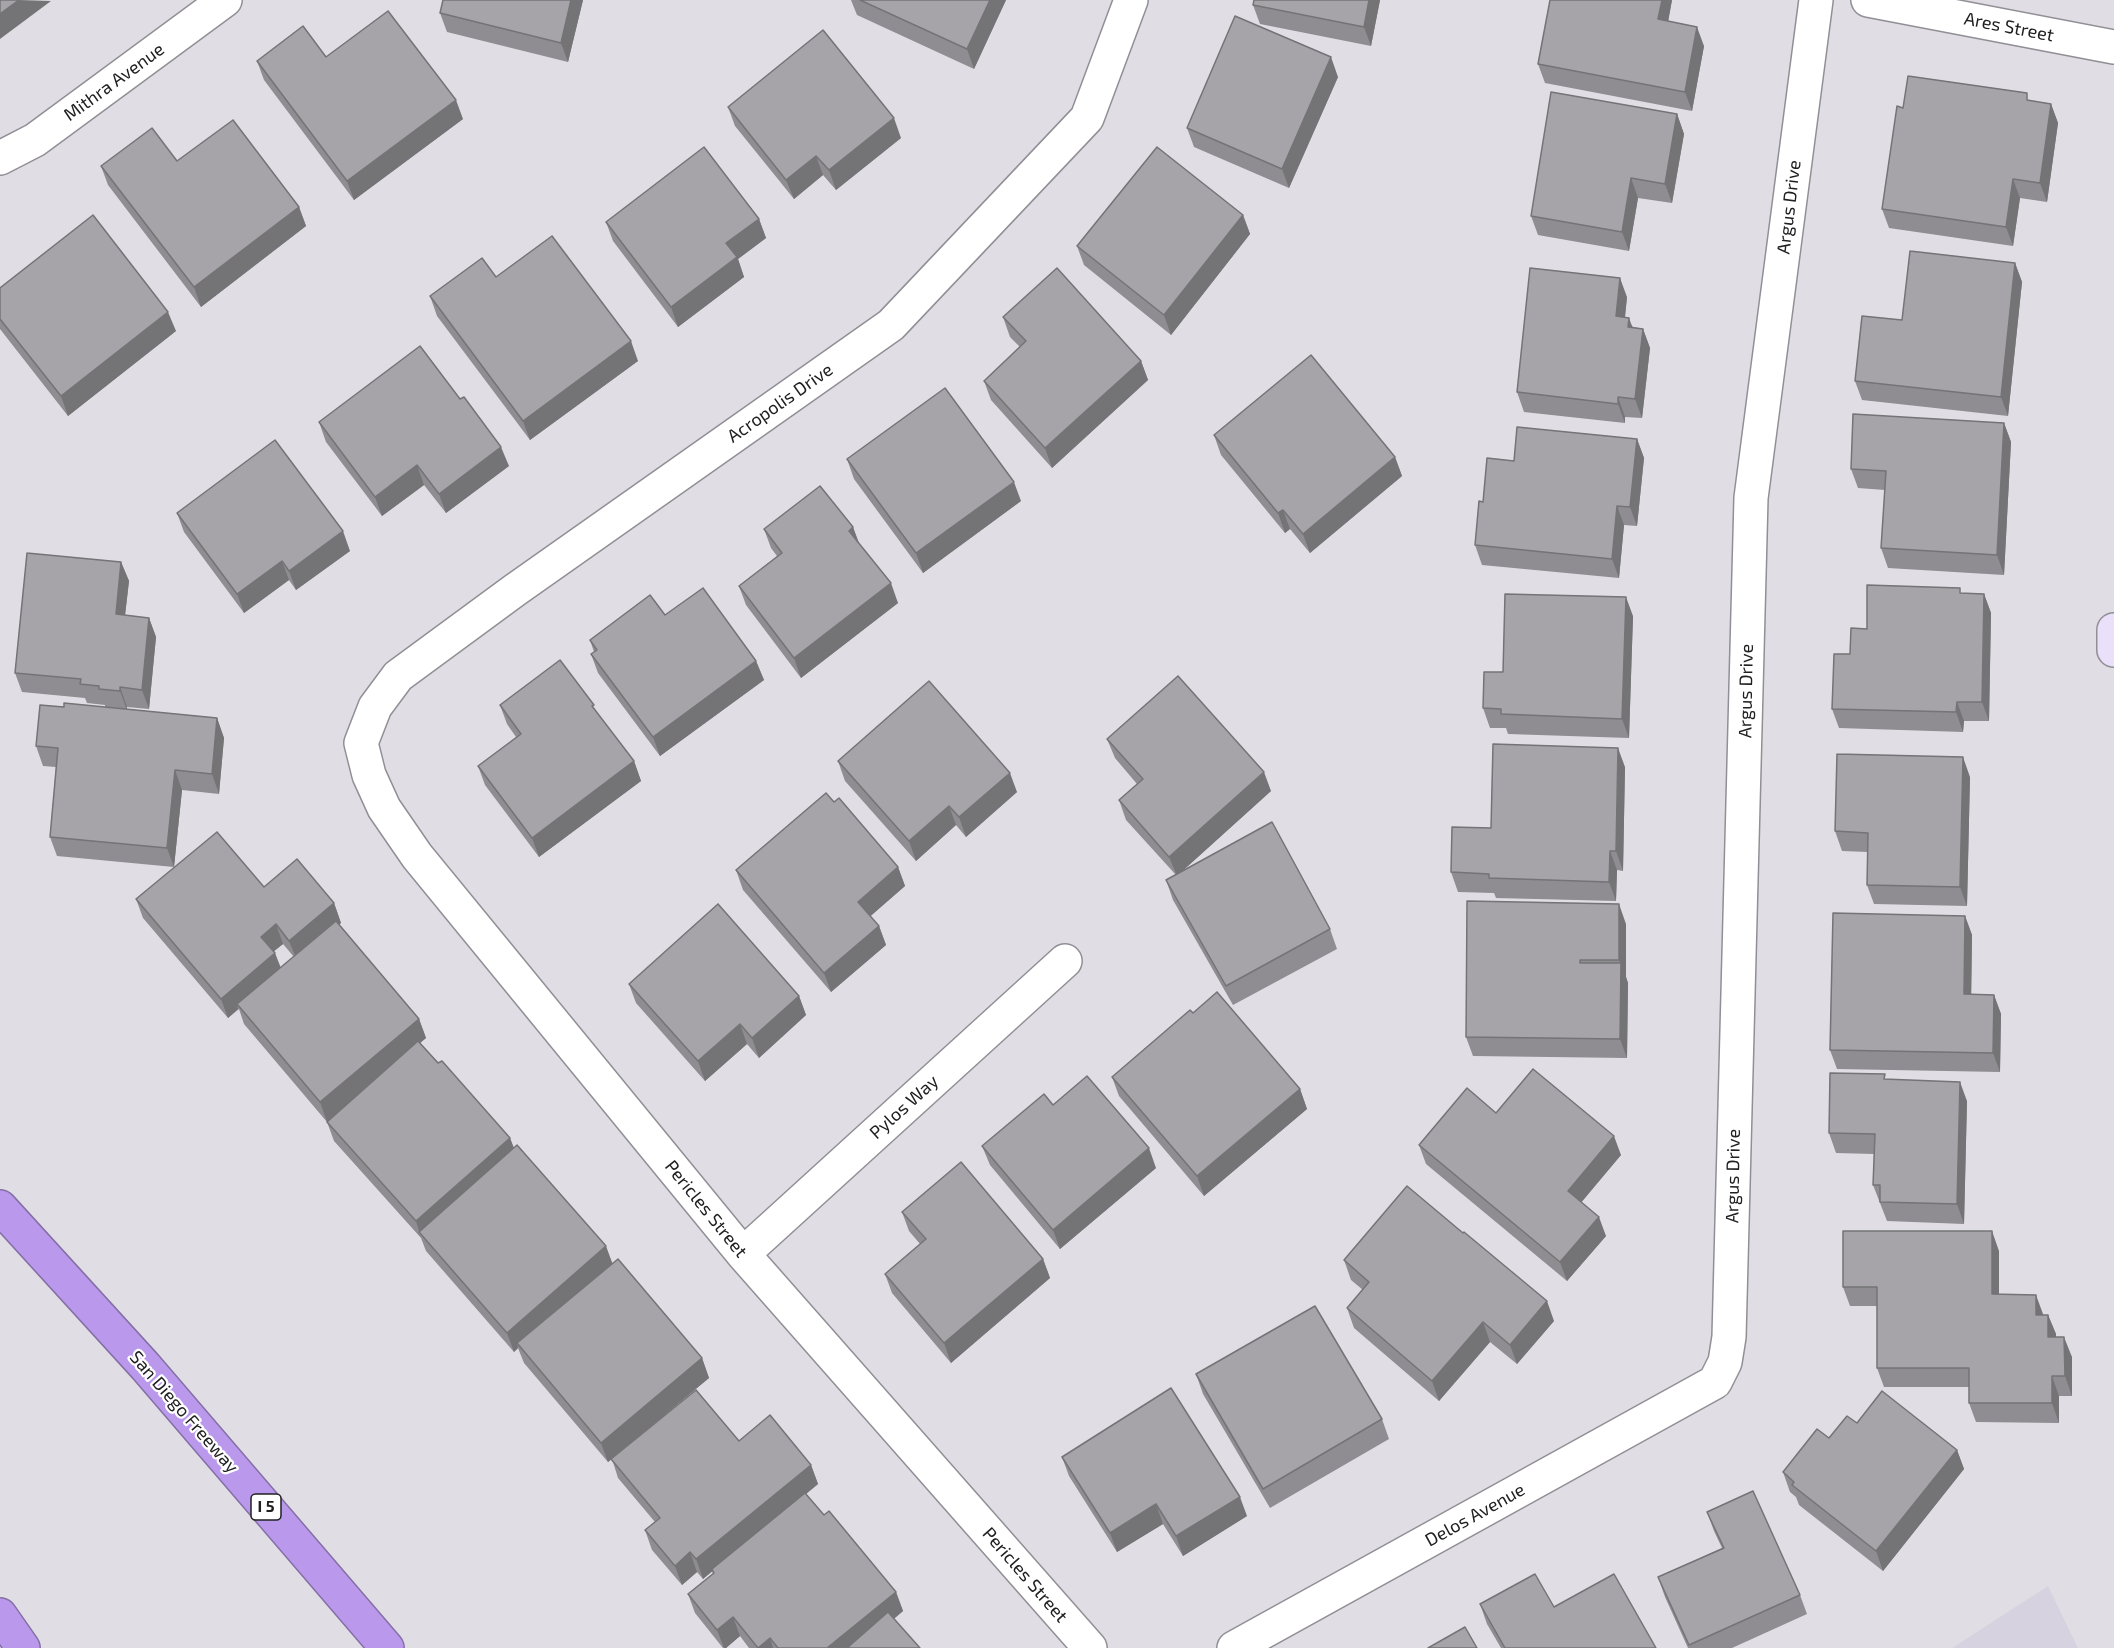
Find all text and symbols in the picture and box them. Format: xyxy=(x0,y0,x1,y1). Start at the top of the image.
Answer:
street label: Ares Street xyxy=(1962,8,2056,46)
street label: Mithra Avenue xyxy=(60,38,168,126)
street label: Argus Drive xyxy=(1773,159,1805,255)
street label: Acropolis Drive xyxy=(723,359,837,447)
street label: Argus Drive xyxy=(1734,644,1758,738)
street label: Pylos Way xyxy=(865,1070,943,1144)
street label: Argus Drive xyxy=(1721,1129,1745,1223)
street label: Pericles Street xyxy=(660,1156,752,1262)
street label: San Diego Freeway xyxy=(125,1347,243,1477)
street label: Delos Avenue xyxy=(1421,1479,1529,1551)
road number: I 5 xyxy=(251,1494,281,1520)
street label: Pericles Street xyxy=(978,1523,1072,1627)

